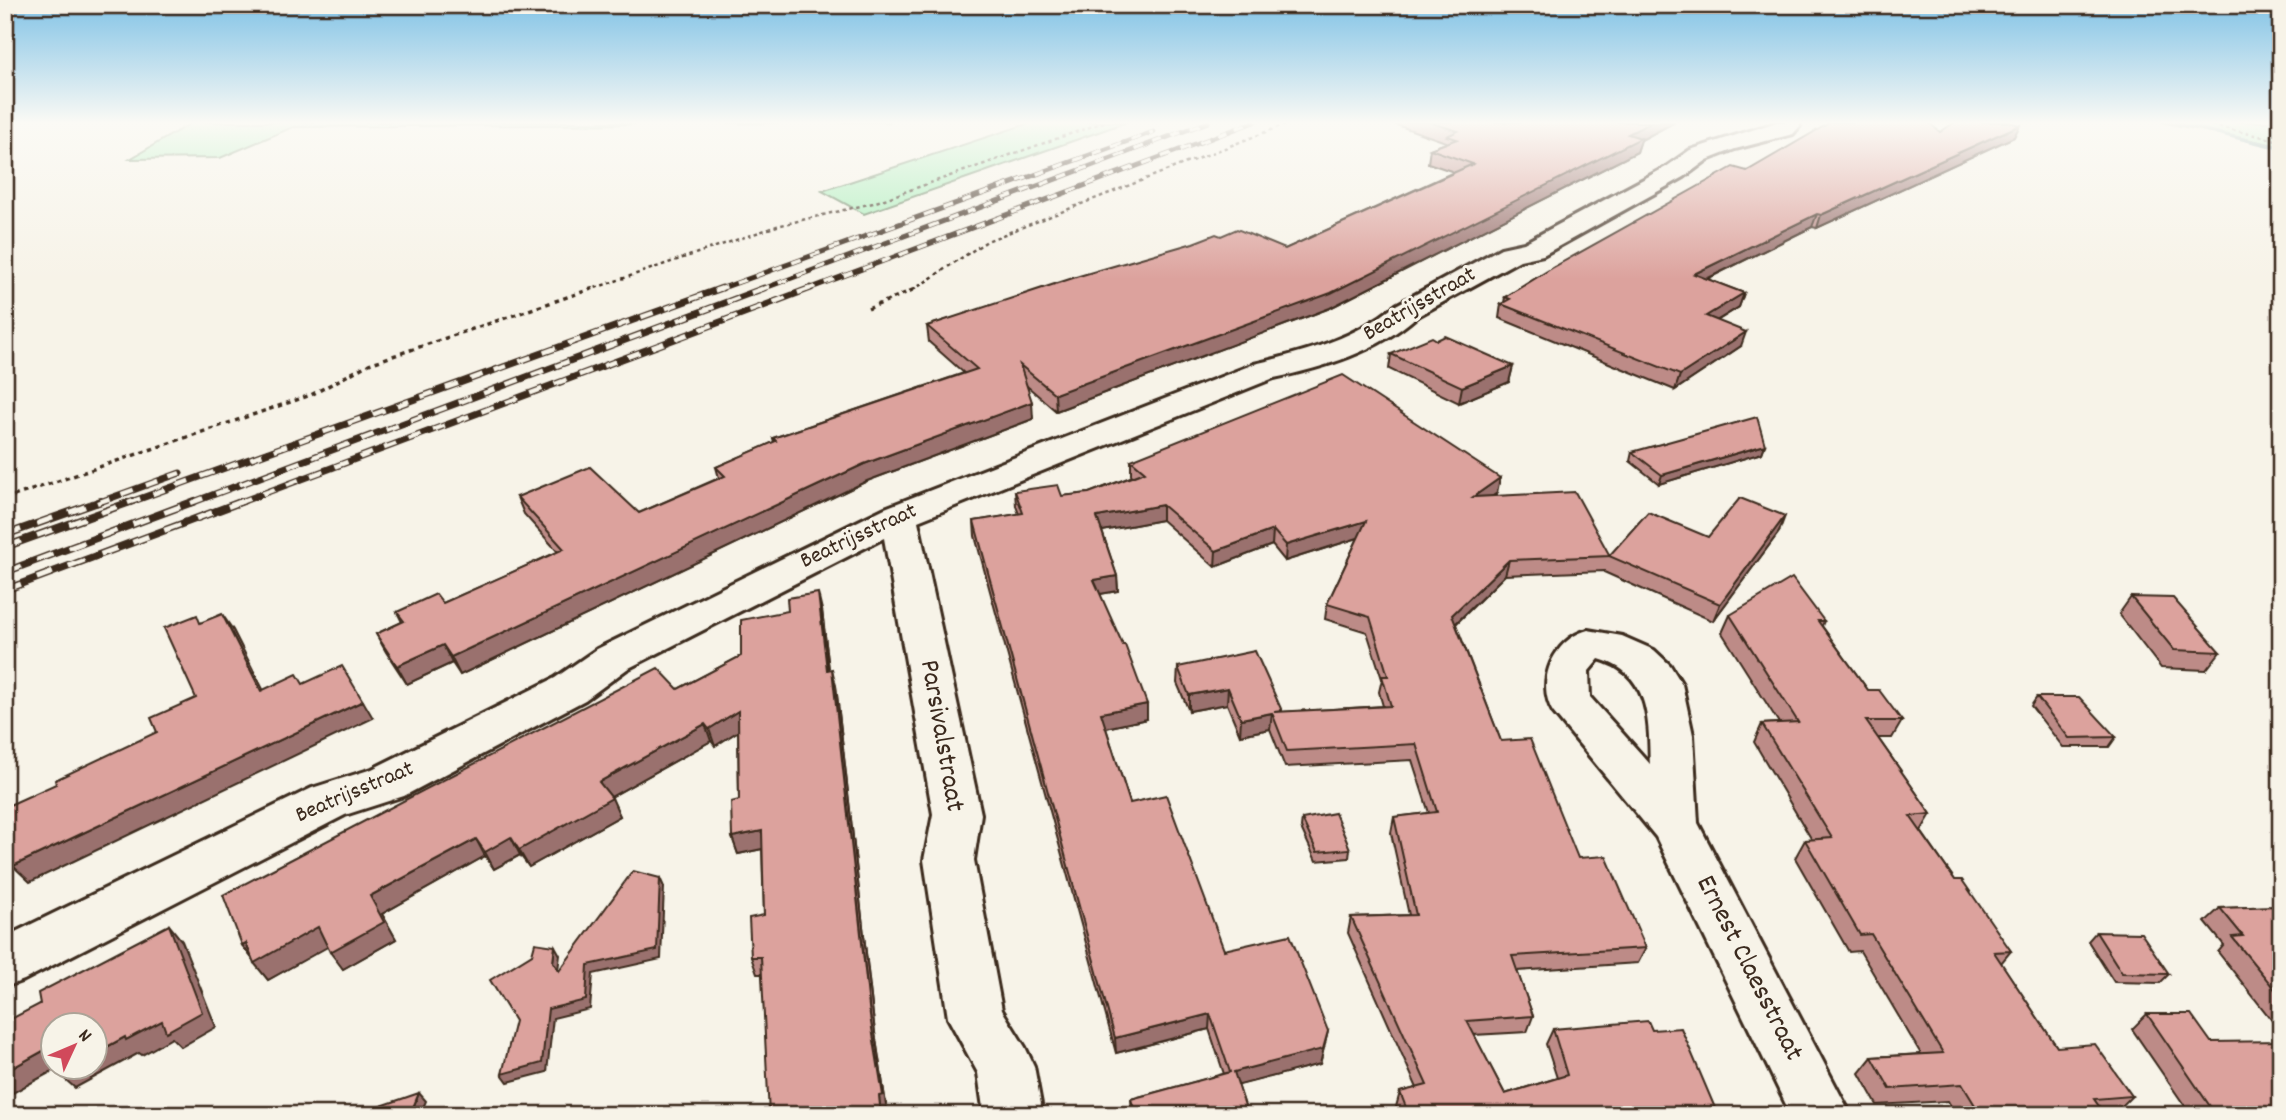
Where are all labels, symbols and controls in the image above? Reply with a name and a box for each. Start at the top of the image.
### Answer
street label: Beatrijsstraat [1357,259,1483,351]
street label: Beatrijsstraat [795,496,923,578]
street label: Parsivalstraat [907,657,973,815]
street label: Beatrijsstraat [291,753,419,833]
street label: Ernest Claesstraat [1684,869,1812,1069]
north arrow [38,1012,108,1082]
text: N [71,1024,97,1049]

